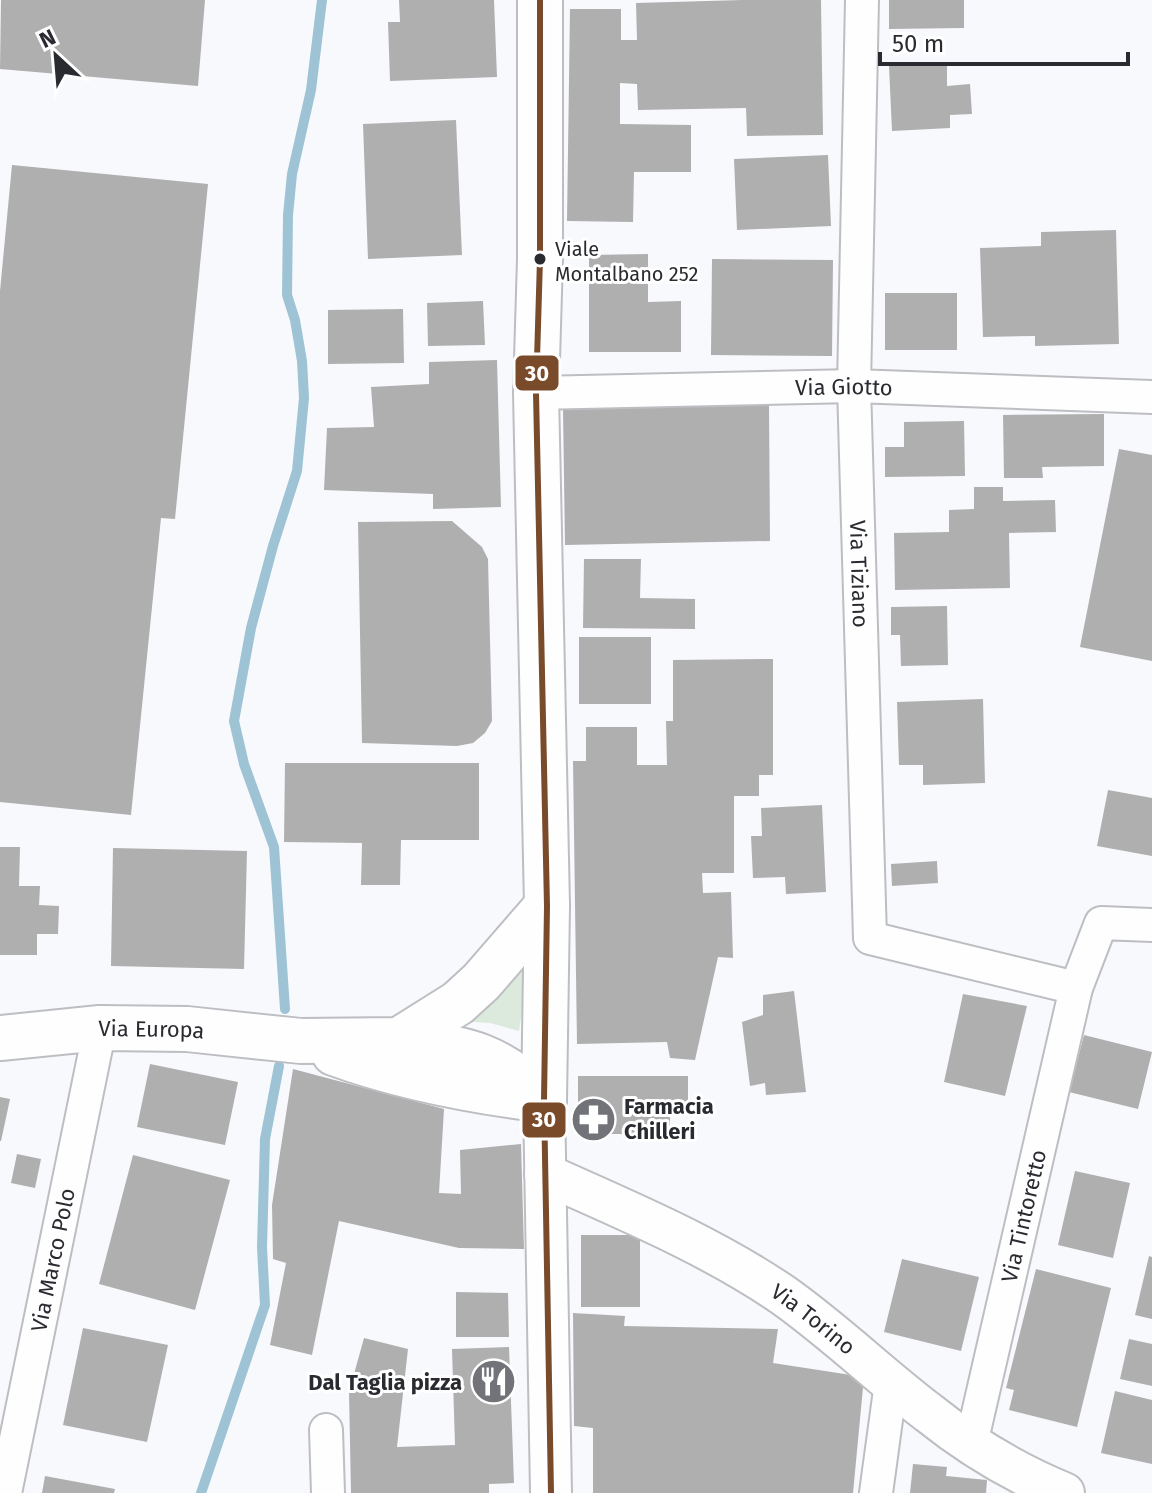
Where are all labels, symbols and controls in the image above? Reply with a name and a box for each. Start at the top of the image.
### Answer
north arrow [16,16,96,96]
scale bar [880,16,1128,66]
text: N [35,23,60,54]
text: 50 m [892,30,944,58]
place label: Viale Montalbano 252 [555,237,698,286]
marker: Viale Montalbano 252 [532,251,548,267]
line badge: 30 [514,354,560,392]
text: 30 [524,360,549,387]
street label: Via Giotto [795,373,893,401]
street label: Via Tiziano [844,520,874,628]
street label: Via Europa [98,1015,206,1045]
place label: Farmacia Chilleri [624,1093,714,1145]
pharmacy icon: Farmacia Chilleri [569,1095,617,1143]
line badge: 30 [521,1101,567,1139]
text: 30 [531,1106,556,1133]
street label: Via Tintoretto [996,1147,1052,1285]
street label: Via Marco Polo [25,1186,81,1334]
street label: Via Torino [766,1278,861,1361]
restaurant icon: Dal Taglia pizza [469,1358,517,1406]
place label: Dal Taglia pizza [308,1369,462,1396]

